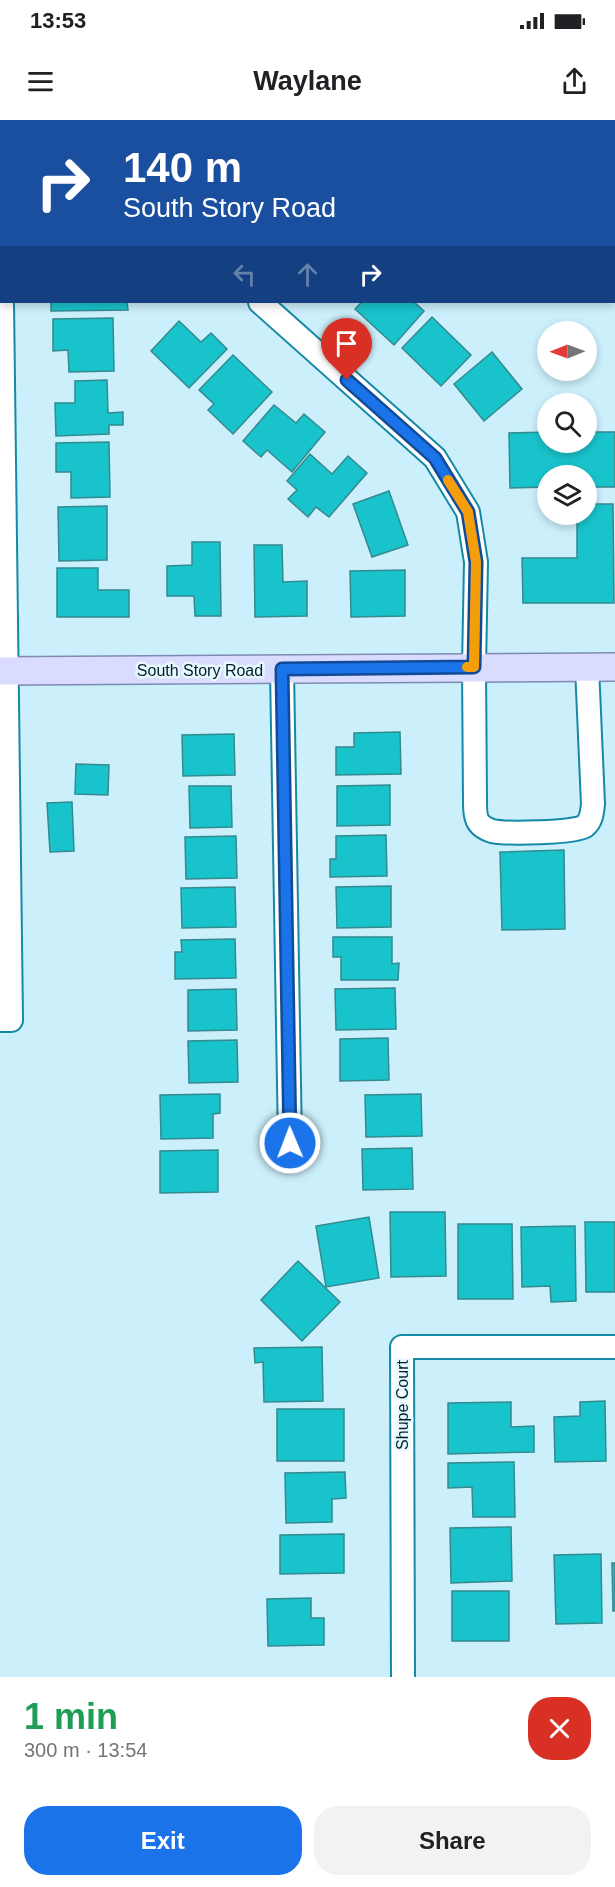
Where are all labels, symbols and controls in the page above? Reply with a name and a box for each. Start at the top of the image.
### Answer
text: 13:53 [30,8,86,33]
icon: menu [24,65,57,98]
icon: share [558,65,591,98]
text: Waylane [253,66,362,96]
icon: right [24,144,102,222]
text: 140 m [123,144,242,191]
text: South Story Road [123,193,336,223]
icon: left [228,258,261,291]
icon: ahead [291,258,324,291]
icon: right [354,258,387,291]
pin [321,318,372,380]
north arrow [537,321,597,381]
map controls [537,321,597,525]
icon: arrive [330,327,363,360]
button: search [537,393,597,453]
button: layers [537,465,597,525]
street label: South Story Road [137,662,263,679]
position arrow [258,1111,322,1175]
street label: Shupe Court [394,1360,411,1450]
text: 1 min [24,1696,118,1737]
button: close [528,1697,591,1760]
text: 300 m · 13:54 [24,1739,147,1761]
button: Exit [24,1806,302,1875]
button: Share [314,1806,591,1875]

